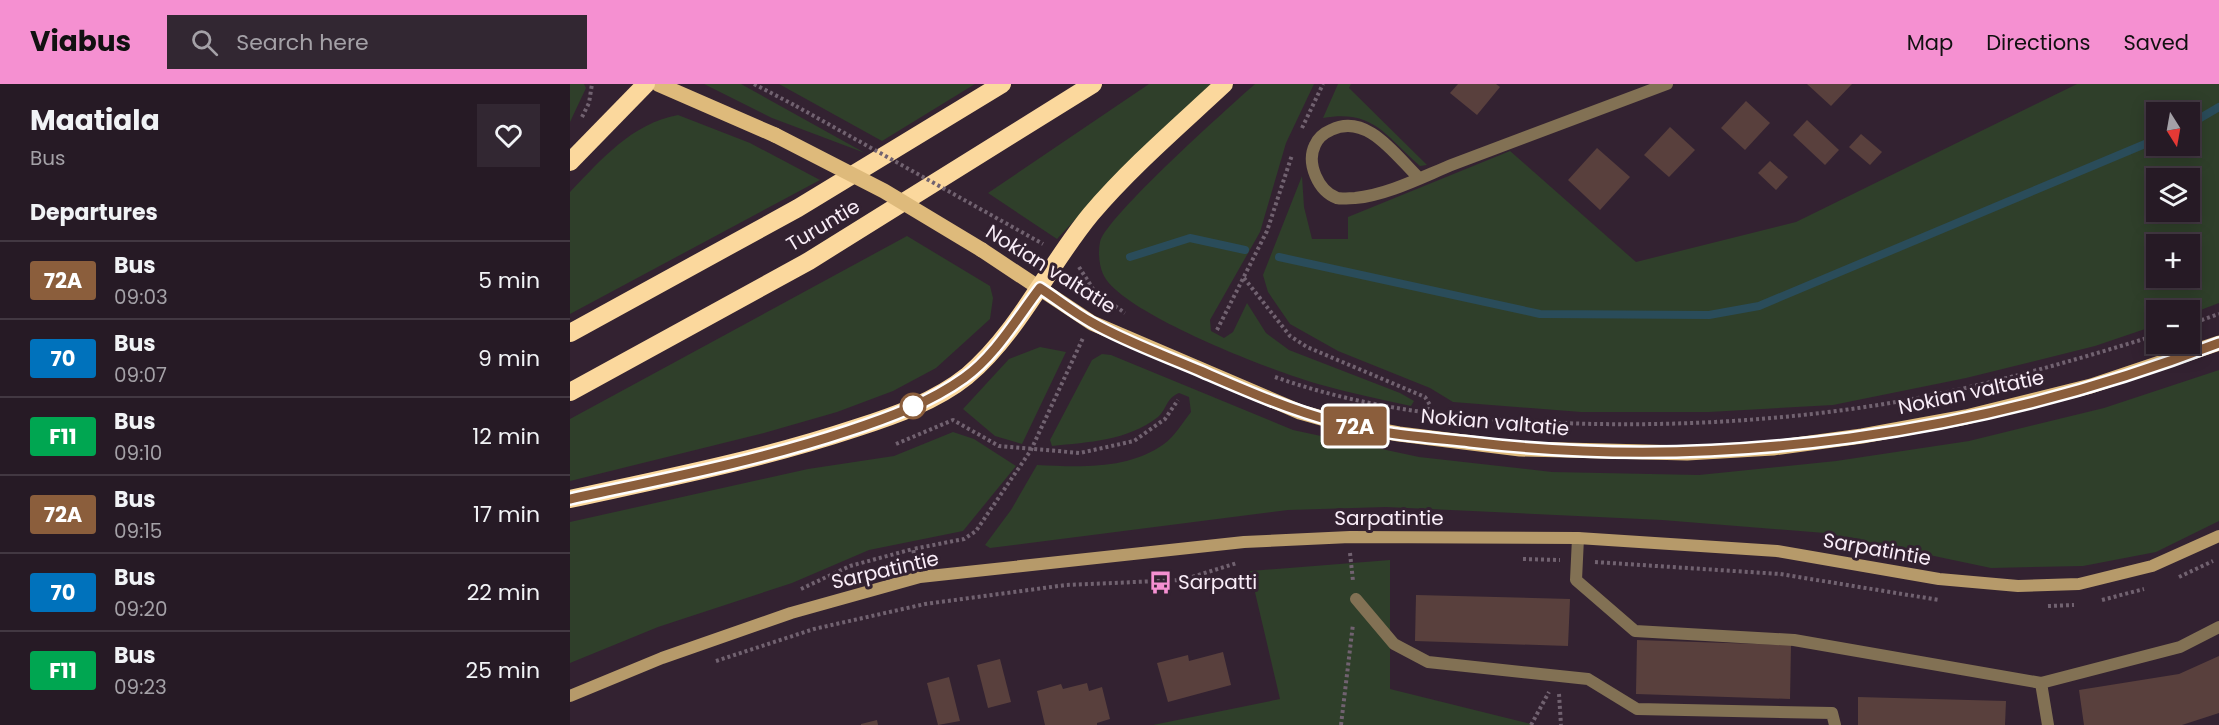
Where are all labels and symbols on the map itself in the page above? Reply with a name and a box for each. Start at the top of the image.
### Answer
north arrow [2146,102,2200,156]
street label: Turuntie [781,192,865,258]
street label: Nokian valtatie [980,218,1122,320]
street label: Nokian valtatie [1895,363,2047,421]
unlabelled marker [900,393,926,419]
street label: Nokian valtatie [1420,402,1570,442]
line badge: 72A [1320,406,1390,446]
street label: Sarpatintie [1334,504,1444,532]
street label: Sarpatintie [1821,526,1933,572]
street label: Sarpatintie [829,544,941,596]
place label: Sarpatti [1178,568,1257,596]
bus stop icon: Sarpatti [1147,569,1173,595]

